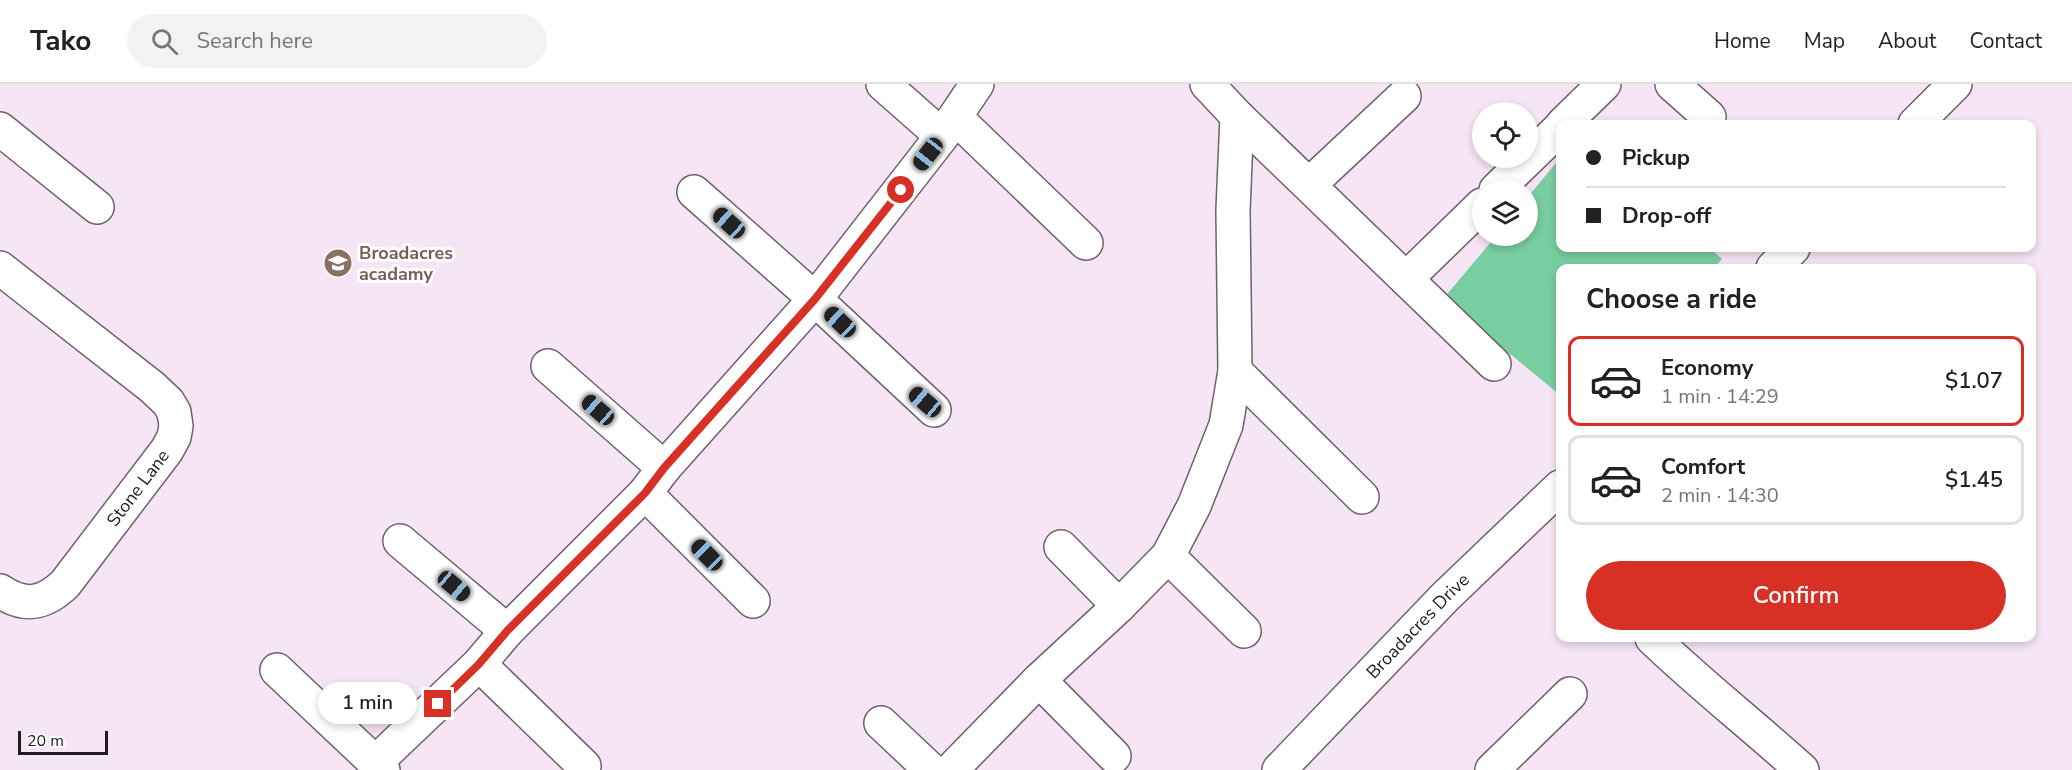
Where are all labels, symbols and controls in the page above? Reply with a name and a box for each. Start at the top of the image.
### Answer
search box [127,14,547,68]
text: Tako [30,22,91,60]
icon: search [148,25,181,58]
text: Search here [196,26,313,56]
text: Home [1714,27,1771,55]
text: Map [1804,27,1845,55]
text: About [1878,27,1936,55]
text: Contact [1969,27,2042,55]
map controls [1472,102,1538,246]
button: locate [1472,102,1538,168]
car [910,134,946,174]
text: Pickup [1622,143,1690,173]
route start [887,176,914,203]
button: layers [1472,180,1538,246]
text: Drop-off [1622,201,1711,231]
car [710,204,748,242]
place label: Broadacres acadamy [359,241,453,286]
school or university icon: Broadacres acadamy [322,247,354,279]
text: Choose a ride [1586,281,1757,318]
car [821,303,859,341]
text: Economy [1661,353,1753,383]
icon: car [1589,354,1643,408]
text: $1.07 [1945,366,2003,396]
text: 1 min · 14:29 [1661,383,1779,410]
car [905,384,945,420]
car [579,391,617,429]
street label: Stone Lane [101,445,175,531]
text: Comfort [1661,452,1745,482]
icon: car [1589,453,1643,507]
text: $1.45 [1945,465,2003,495]
text: 2 min · 14:30 [1661,482,1779,509]
car [688,536,726,574]
button: Confirm [1586,561,2006,630]
car [434,568,474,604]
street label: Broadacres Drive [1361,568,1475,684]
callout: 1 min [318,683,417,725]
text: 1 min [342,689,393,716]
route end [424,690,451,717]
scale bar [18,728,108,756]
text: 20 m [27,730,64,752]

